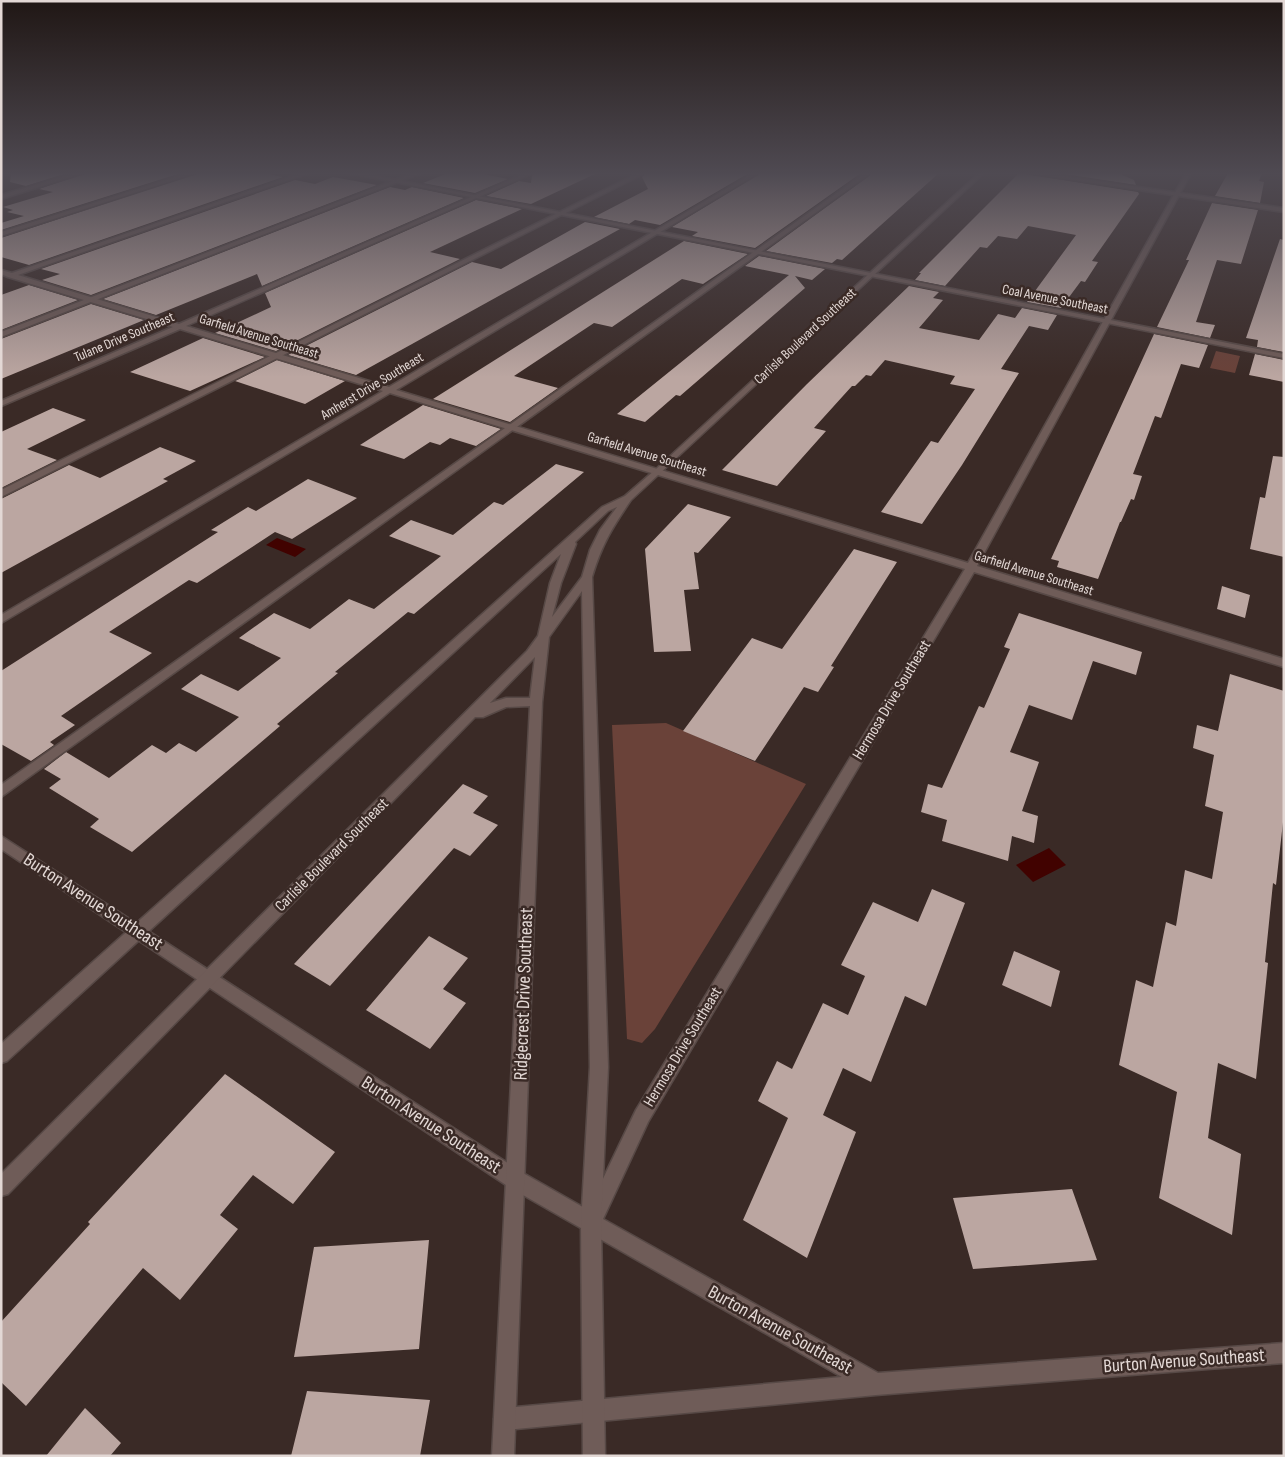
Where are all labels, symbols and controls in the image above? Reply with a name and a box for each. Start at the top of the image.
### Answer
street label: Coal Avenue Southeast [1001,280,1109,318]
street label: Carlisle Boulevard Southeast [750,284,860,388]
street label: Tulane Drive Southeast [71,308,177,366]
street label: Garfield Avenue Southeast [197,310,321,362]
street label: Amherst Drive Southeast [317,349,427,424]
street label: Garfield Avenue Southeast [585,428,709,480]
street label: Garfield Avenue Southeast [972,547,1096,599]
street label: Hermosa Drive Southeast [849,637,935,763]
street label: Carlisle Boulevard Southeast [271,794,393,916]
street label: Burton Avenue Southeast [19,848,167,956]
street label: Ridgecrest Drive Southeast [509,907,539,1081]
street label: Hermosa Drive Southeast [640,984,726,1110]
street label: Burton Avenue Southeast [357,1071,505,1179]
street label: Burton Avenue Southeast [704,1281,856,1379]
street label: Burton Avenue Southeast [1103,1344,1266,1378]

